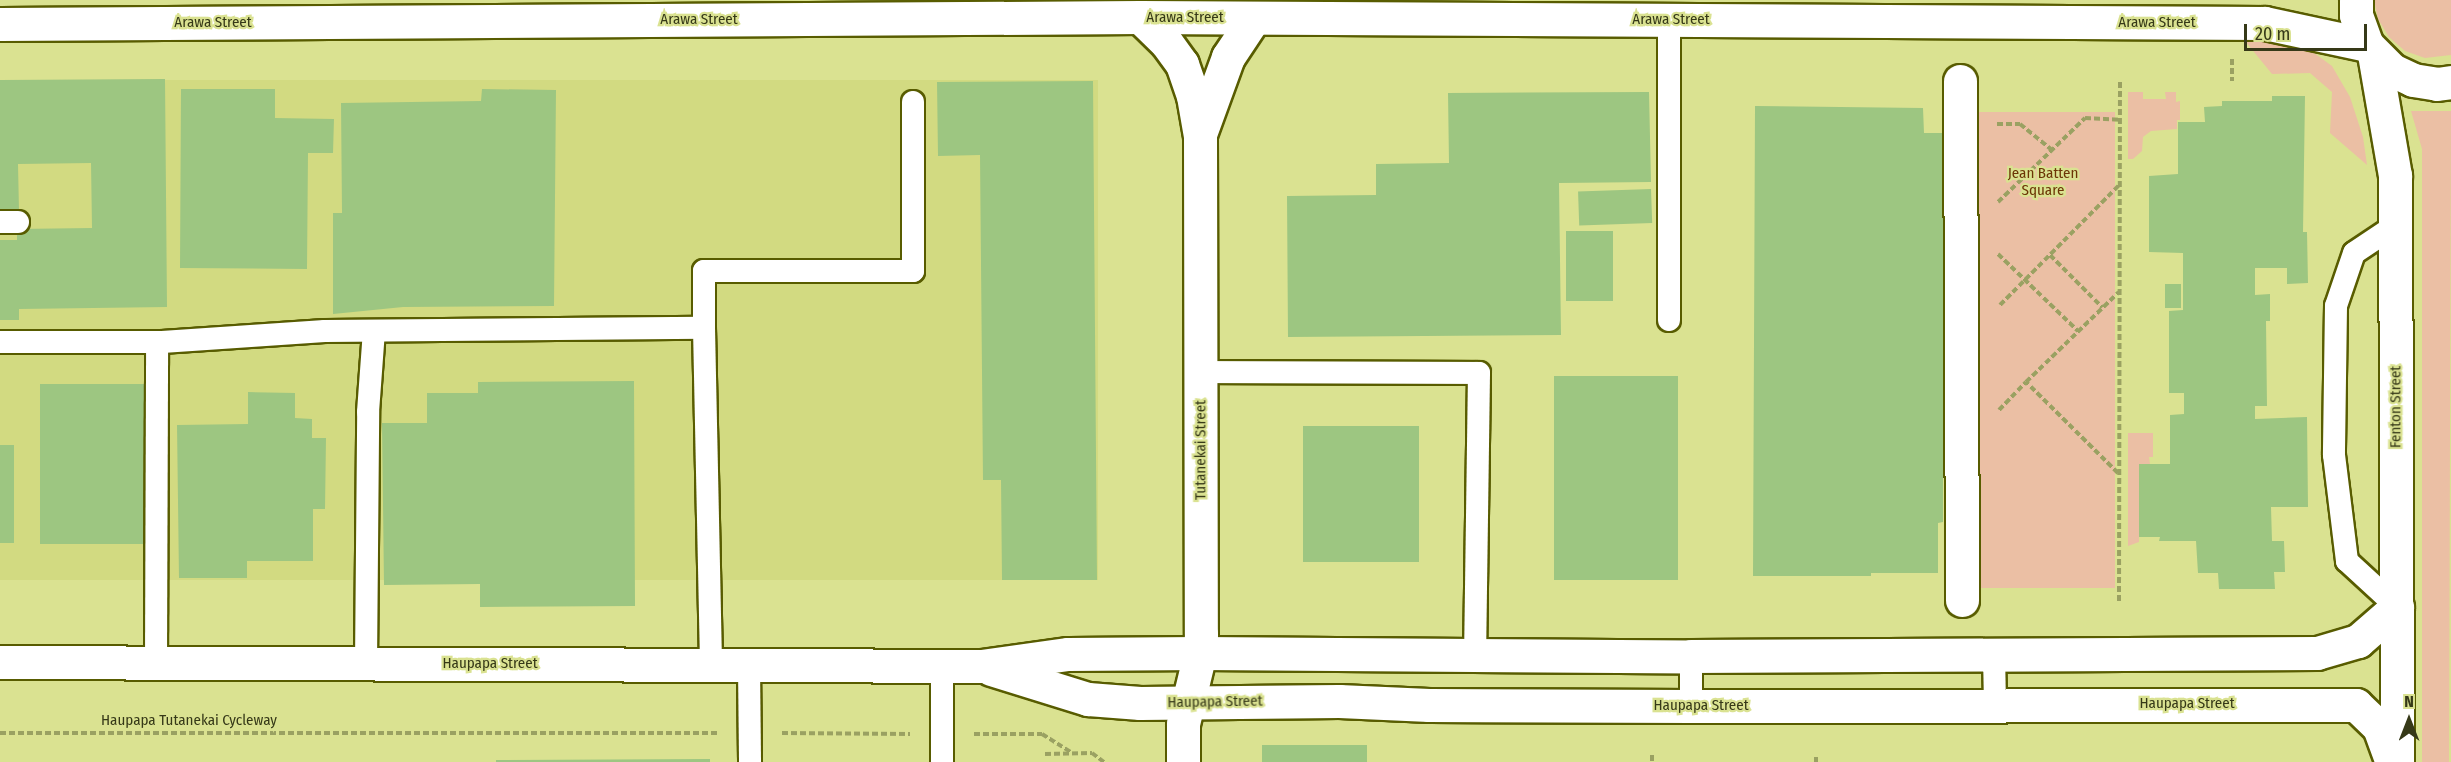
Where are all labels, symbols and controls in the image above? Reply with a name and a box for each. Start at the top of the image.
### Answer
street label: Arawa Street [1146,9,1224,27]
street label: Arawa Street [660,11,738,29]
street label: Arawa Street [1632,11,1710,29]
scale bar [2247,12,2370,50]
street label: Arawa Street [174,14,252,32]
street label: Arawa Street [2118,14,2196,32]
text: 20 m [2255,23,2290,45]
park label: Jean Batten Square [2008,164,2078,199]
street label: Fenton Street [2387,366,2405,448]
street label: Tutanekai Street [1192,400,1210,500]
street label: Haupapa Street [442,655,538,673]
north arrow [2379,690,2439,750]
street label: Haupapa Street [1167,692,1263,712]
text: N [2404,692,2414,711]
street label: Haupapa Street [2139,695,2235,713]
street label: Haupapa Street [1653,697,1749,715]
street label: Haupapa Tutanekai Cycleway [101,712,277,730]

